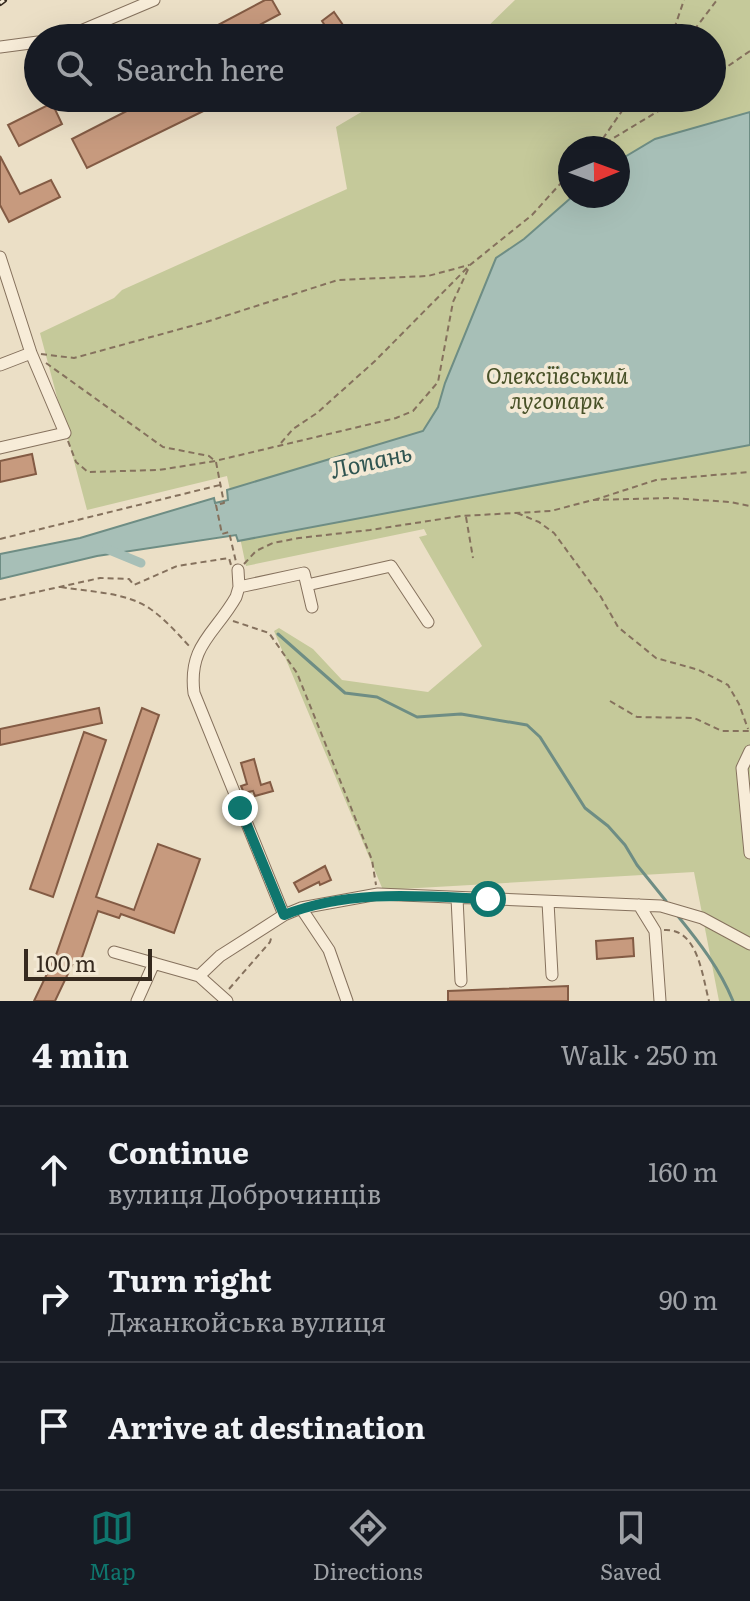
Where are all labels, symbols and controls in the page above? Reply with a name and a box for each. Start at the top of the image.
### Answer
search box [24,24,726,112]
icon: search [52,46,96,90]
text: Search here [116,46,284,90]
north arrow [558,136,630,208]
park label: Олексіївський лугопарк [486,358,628,416]
water label: Лопань [326,433,415,486]
route end [222,790,258,826]
route start [470,881,506,917]
scale bar [24,945,152,981]
text: 100 m [36,946,96,979]
text: 4 min [32,1028,129,1078]
text: Walk · 250 m [561,1034,718,1073]
text: Continue [108,1129,249,1173]
icon: ahead [32,1148,76,1192]
text: 160 m [648,1151,718,1190]
text: вулиця Доброчинців [108,1173,381,1212]
text: Turn right [108,1257,272,1301]
icon: right [32,1276,76,1320]
text: 90 m [659,1279,718,1318]
text: Джанкойська вулиця [108,1301,386,1340]
icon: arrive [32,1404,76,1448]
text: Arrive at destination [108,1404,425,1448]
tab: Map [89,1506,136,1587]
tab: Directions [313,1506,423,1587]
tab: Saved [600,1506,661,1587]

